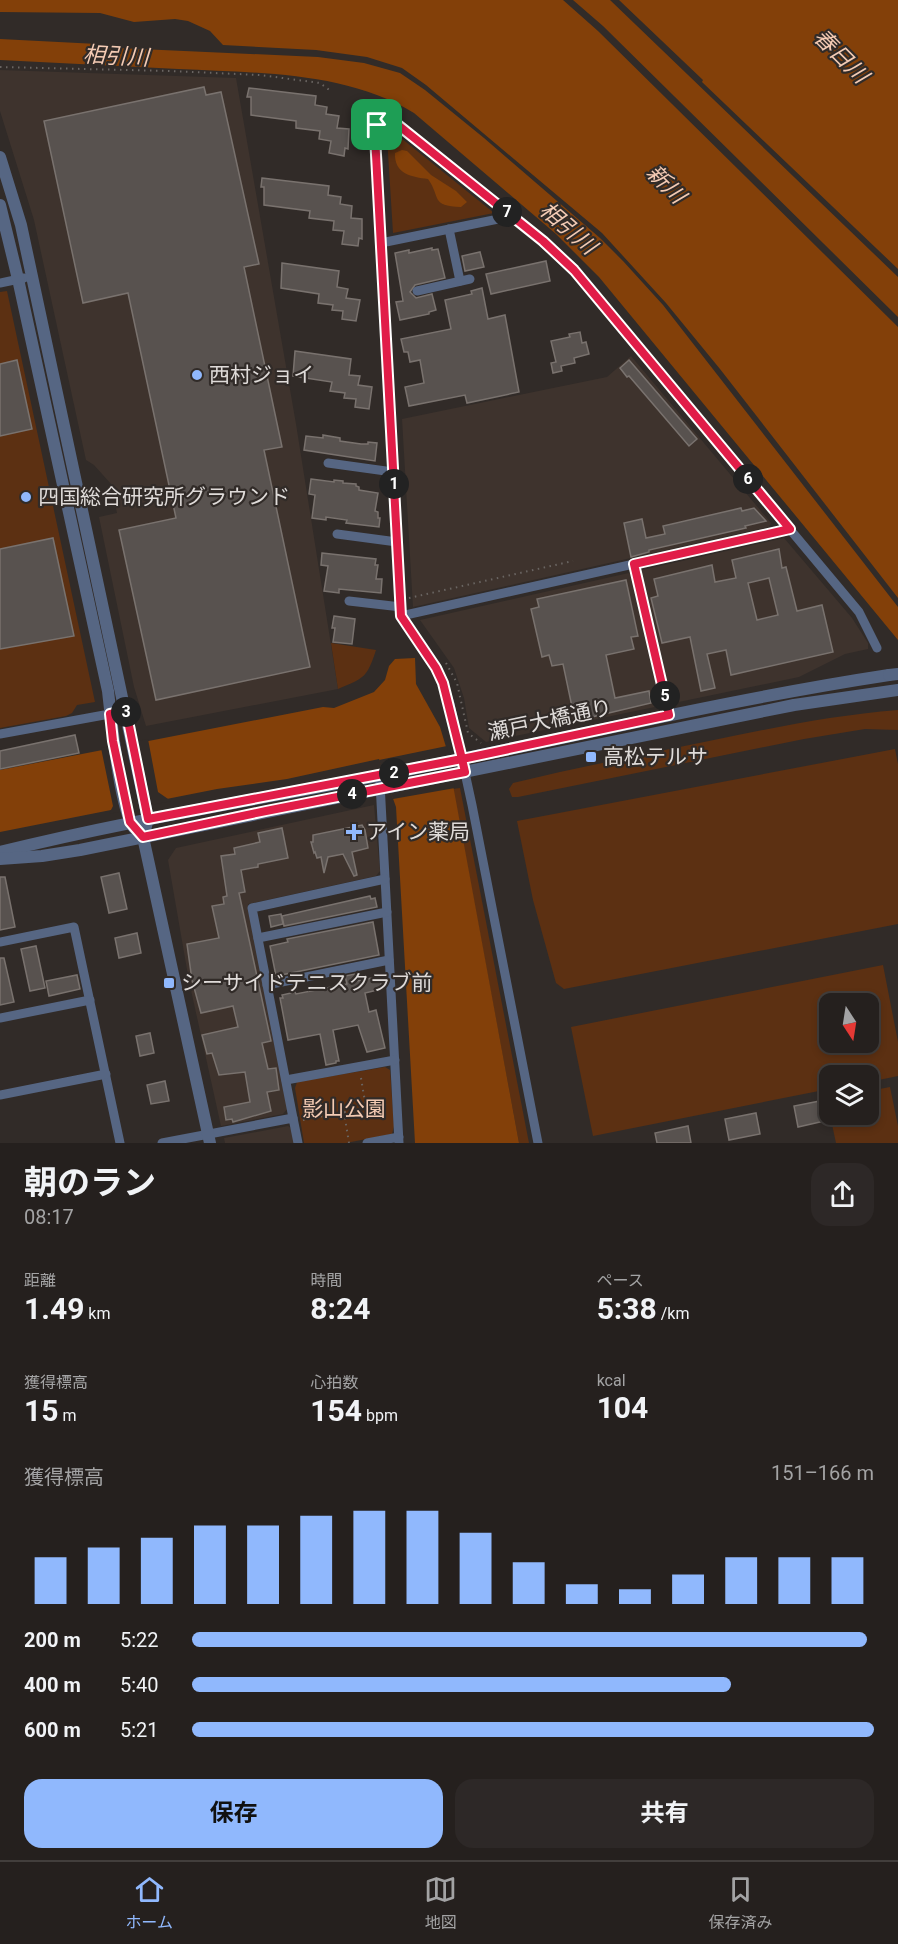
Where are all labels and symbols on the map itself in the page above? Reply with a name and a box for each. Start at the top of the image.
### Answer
water label: 春日川 [809,24,875,90]
water label: 相引川 [82,42,152,70]
pin [351,99,402,150]
water label: 新川 [642,160,692,210]
pin: 7 [492,197,522,227]
water label: 相引川 [535,197,603,260]
place label: 西村ジョイ [209,363,314,387]
marker: 西村ジョイ [190,368,204,382]
pin: 6 [733,464,763,494]
pin: 1 [379,469,409,499]
place label: 四国総合研究所グラウンド [38,485,290,509]
marker: 四国総合研究所グラウンド [19,490,33,504]
pin: 5 [650,681,680,711]
street label: 瀬戸大橋通り [486,695,614,745]
pin: 3 [111,697,141,727]
place label: 高松テルサ [603,745,708,769]
marker: 高松テルサ [584,750,598,764]
pin: 2 [379,758,409,788]
pin: 4 [337,779,367,809]
place label: アイン薬局 [366,820,470,844]
marker: アイン薬局 [347,825,361,839]
place label: シーサイドテニスクラブ前 [181,971,433,995]
marker: シーサイドテニスクラブ前 [162,976,176,990]
north arrow [819,993,879,1053]
park label: 影山公園 [302,1097,386,1121]

